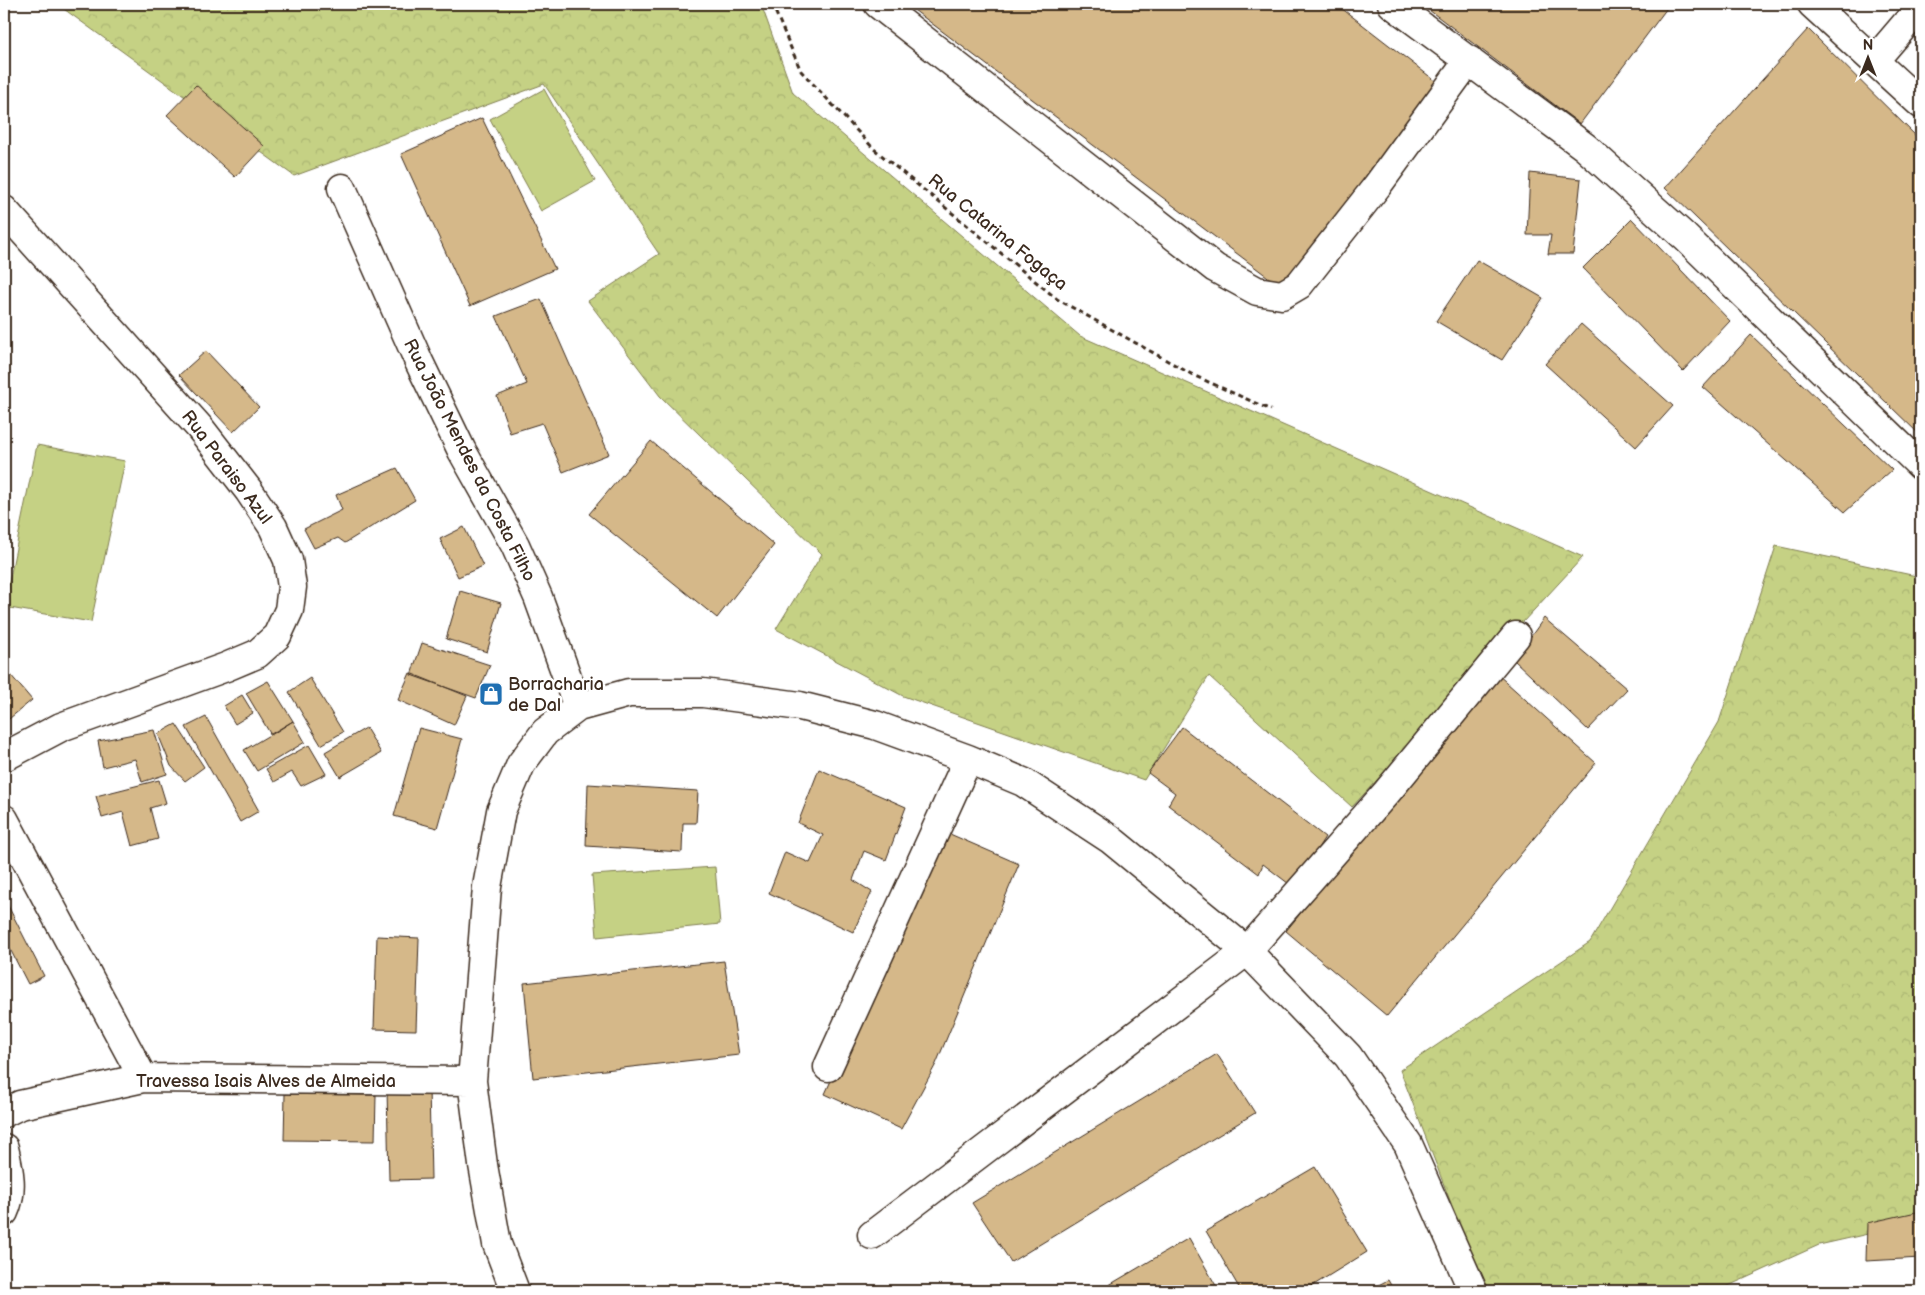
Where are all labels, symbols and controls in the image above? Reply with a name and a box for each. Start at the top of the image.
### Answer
north arrow [1842,32,1892,82]
text: N [1863,37,1873,54]
street label: Rua Catarina Fogaça [924,170,1071,295]
street label: Rua João Mendes da Costa Filho [399,336,540,585]
street label: Rua Paraiso Azul [177,406,276,528]
place label: Borracharia de Dal [508,674,604,716]
shop icon: Borracharia de Dal [478,681,504,707]
street label: Travessa Isais Alves de Almeida [136,1071,396,1092]

